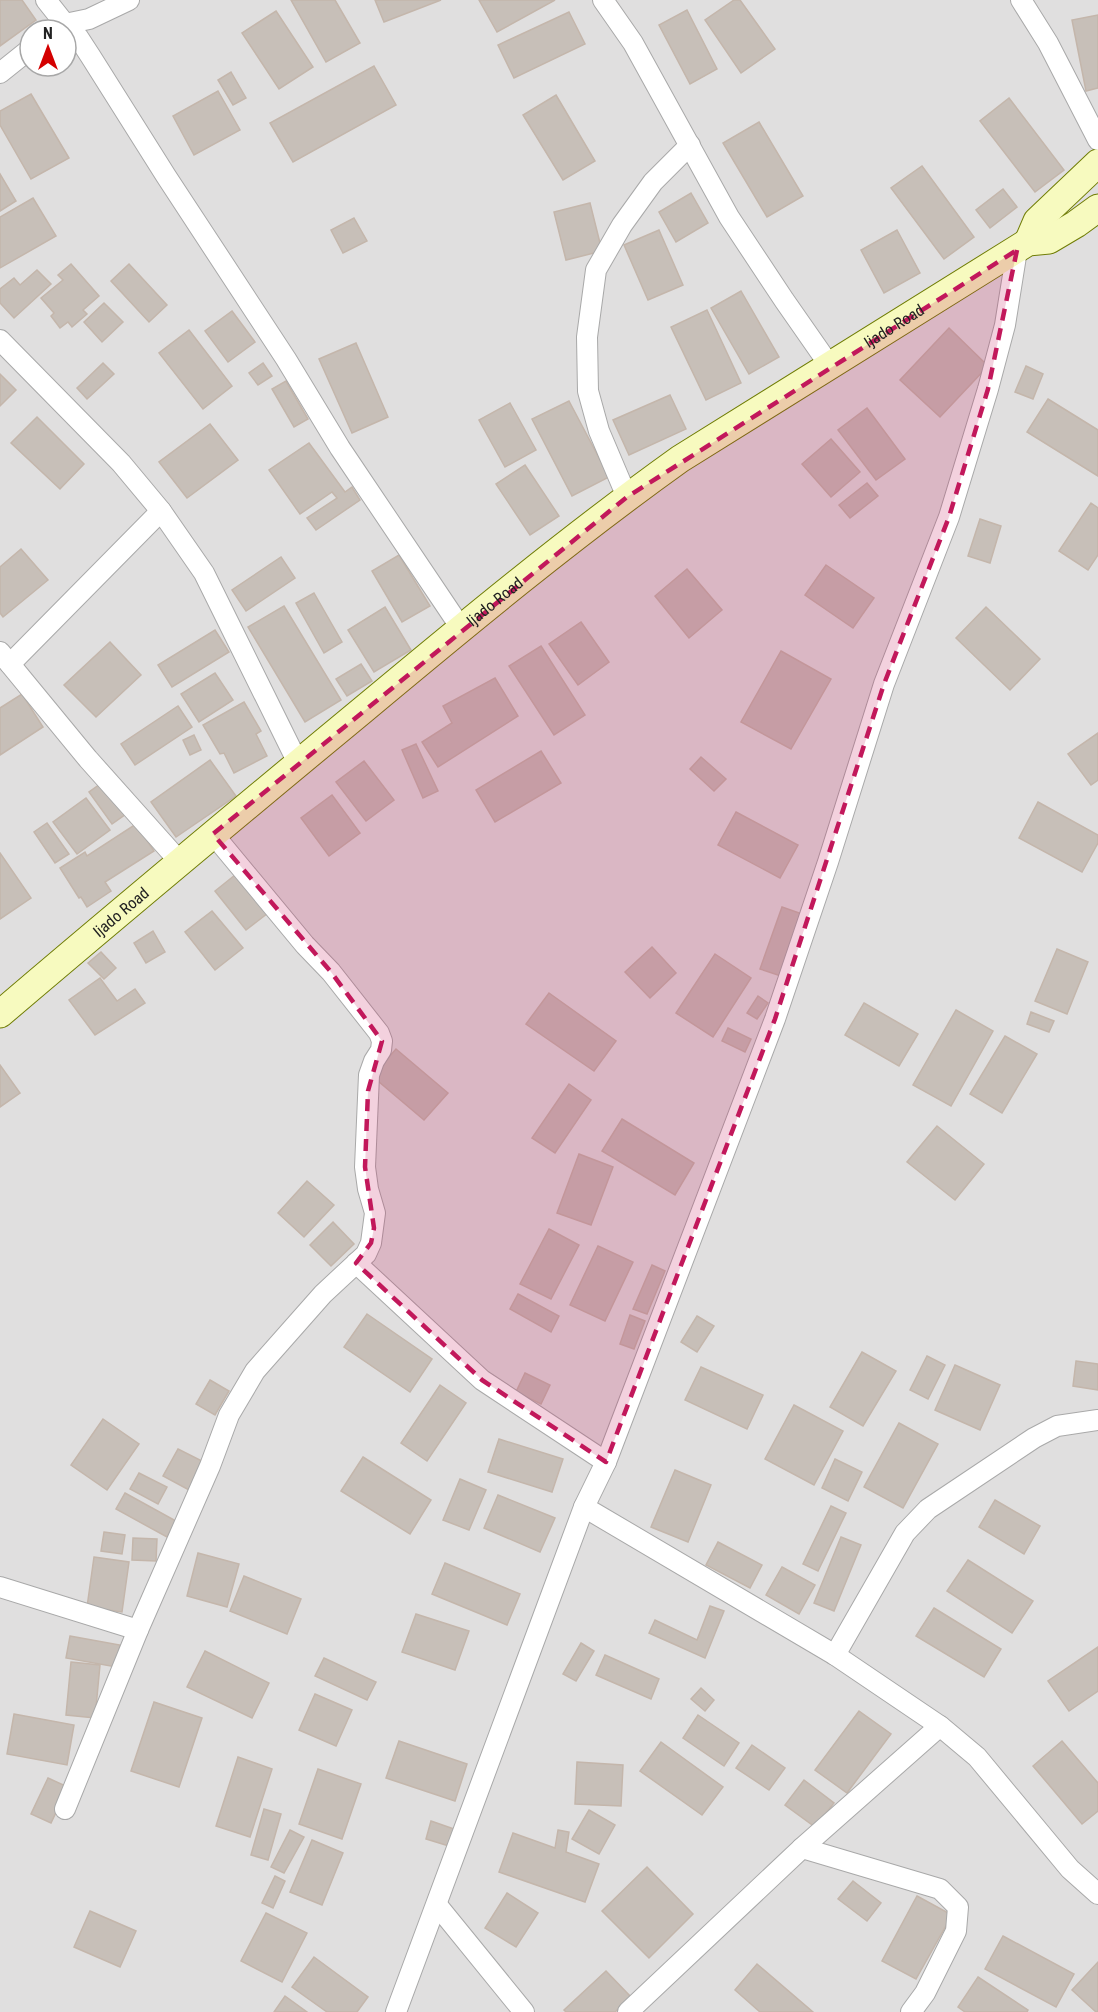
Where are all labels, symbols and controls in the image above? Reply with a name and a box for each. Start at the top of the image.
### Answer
north arrow [18,18,78,78]
text: N [43,24,53,43]
street label: Ijado Road [861,300,928,352]
street label: Ijado Road [463,573,527,630]
street label: Ijado Road [89,883,153,941]

